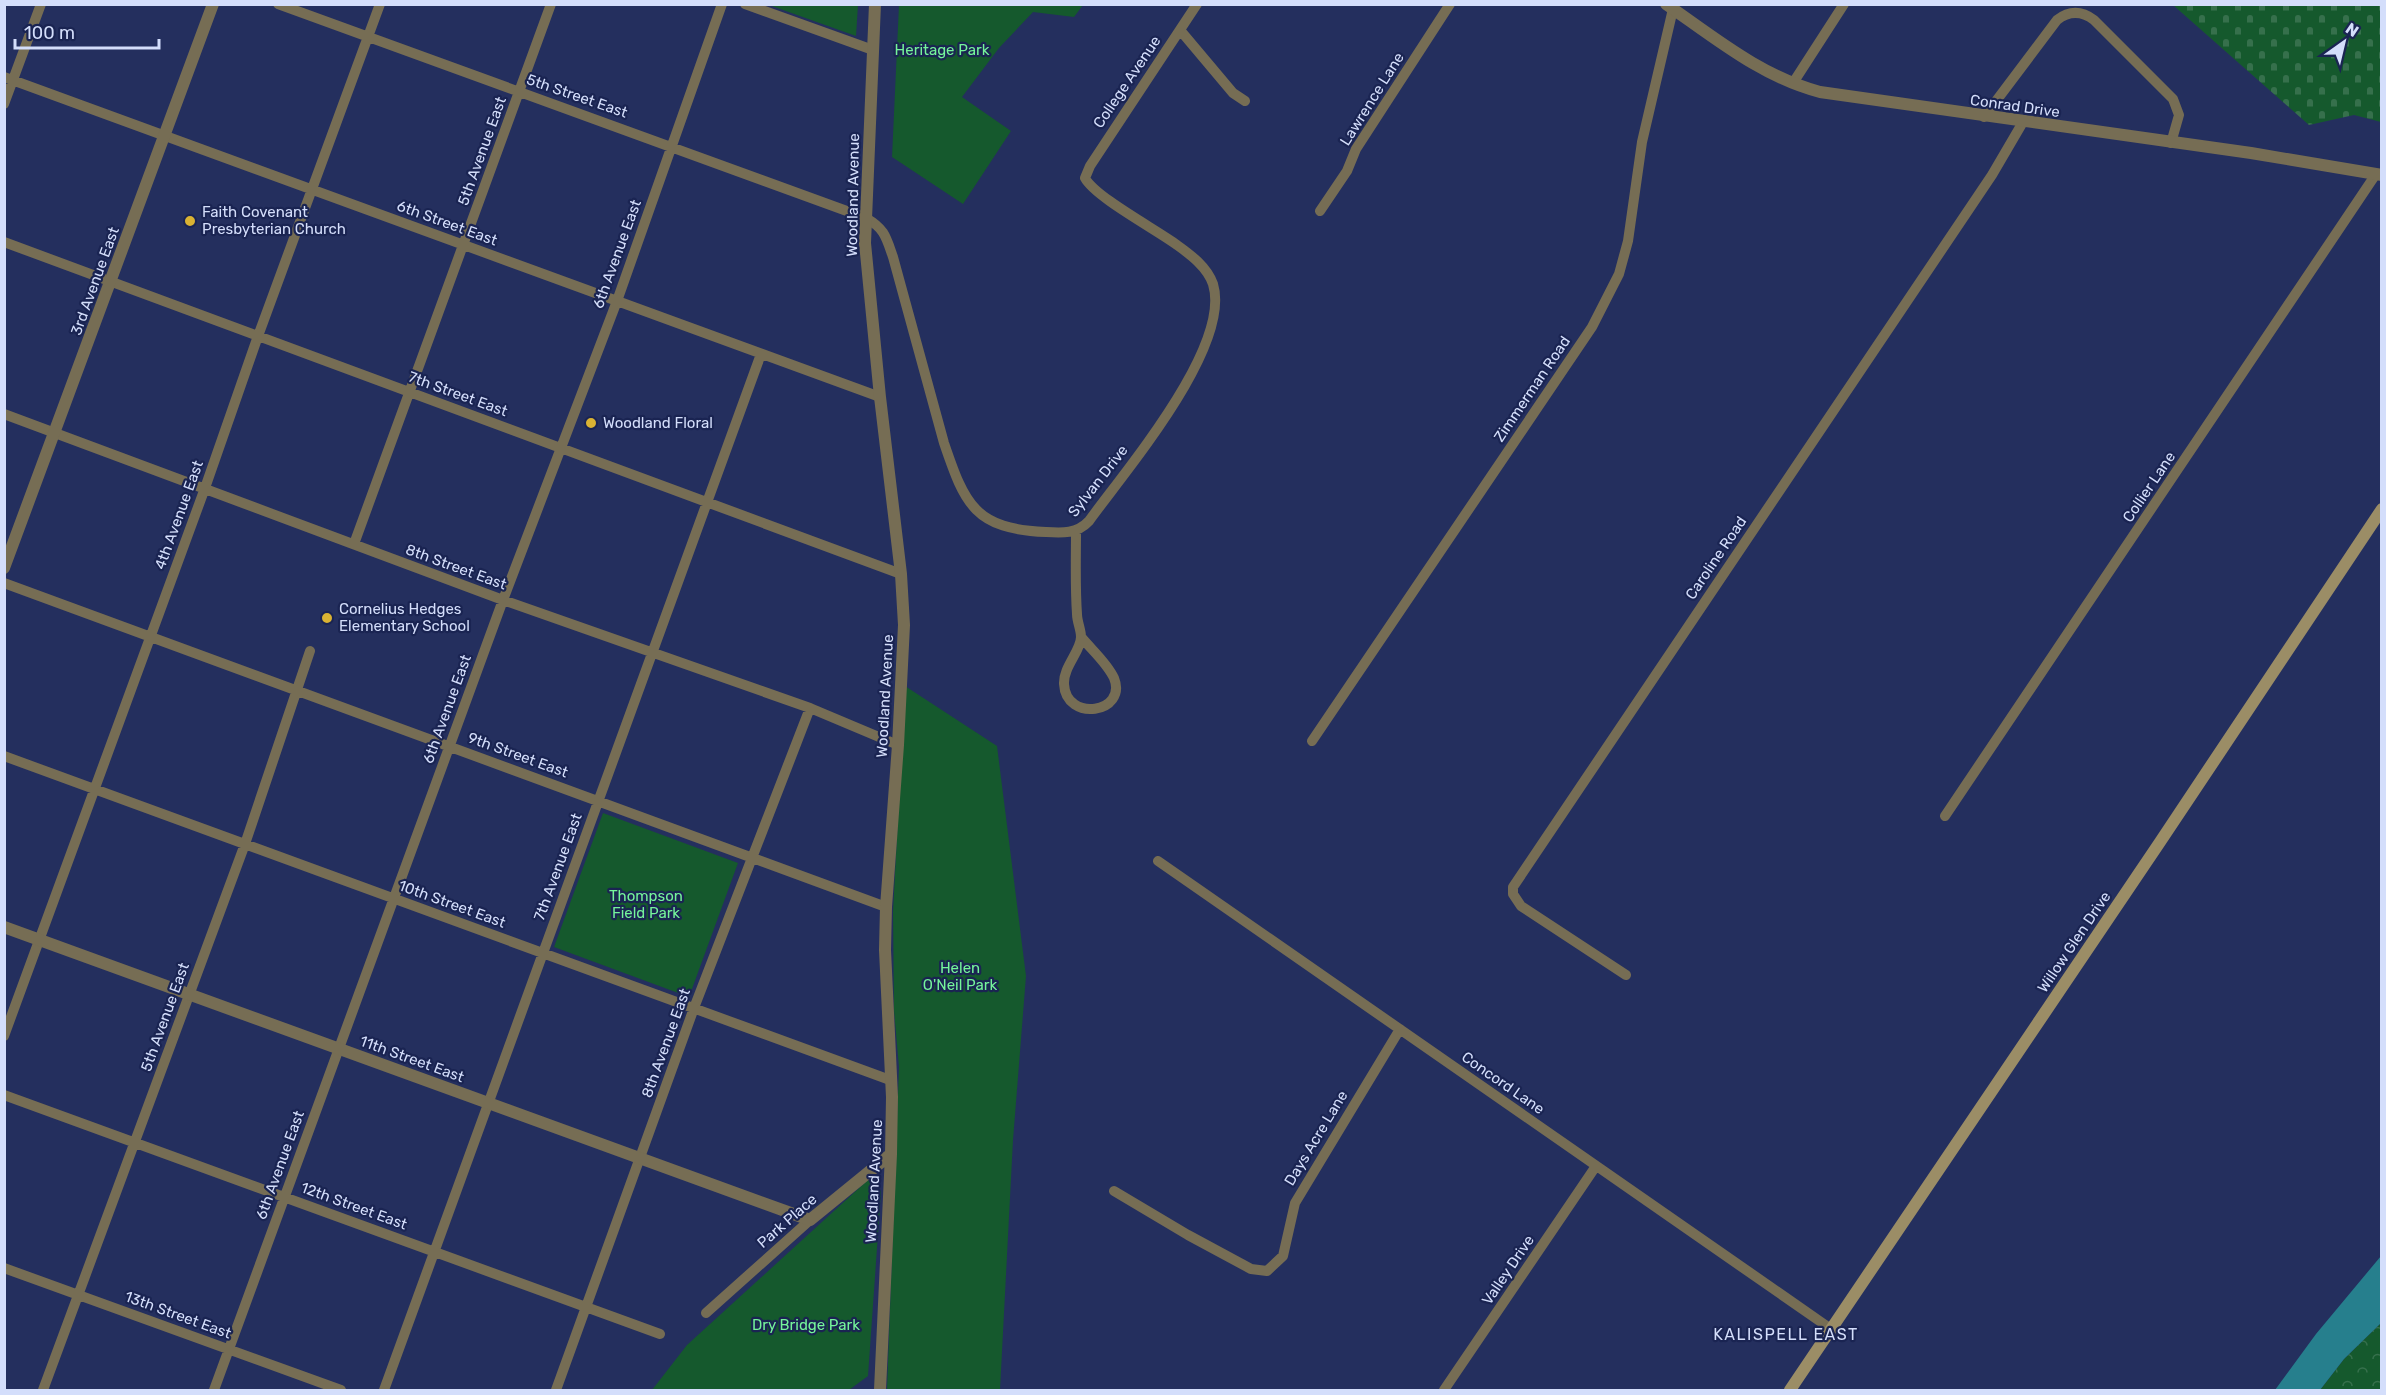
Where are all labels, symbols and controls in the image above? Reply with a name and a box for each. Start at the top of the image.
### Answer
scale bar [15,12,159,50]
north arrow [2314,12,2374,72]
text: N [2342,19,2362,41]
text: 100 m [24,22,75,44]
street label: College Avenue [1089,32,1165,132]
park label: Heritage Park [895,41,990,59]
street label: Lawrence Lane [1336,49,1408,149]
street label: 5th Street East [524,70,630,122]
street label: Conrad Drive [1969,91,2061,121]
street label: 5th Avenue East [454,94,510,208]
street label: Woodland Avenue [843,133,863,257]
street label: 6th Street East [394,196,500,250]
street label: 6th Avenue East [589,197,645,311]
place label: Faith Covenant Presbyterian Church [202,203,346,238]
marker: Faith Covenant Presbyterian Church [183,214,197,228]
street label: 3rd Avenue East [67,224,123,338]
street label: Zimmerman Road [1490,333,1574,445]
street label: 7th Street East [406,368,510,420]
place label: Woodland Floral [603,414,713,432]
marker: Woodland Floral [584,416,598,430]
street label: Sylvan Drive [1064,441,1132,521]
street label: Collier Lane [2119,448,2179,526]
street label: 4th Avenue East [151,458,207,572]
street label: Caroline Road [1682,513,1750,603]
street label: 8th Street East [403,540,509,594]
place label: Cornelius Hedges Elementary School [339,600,470,635]
marker: Cornelius Hedges Elementary School [320,611,334,625]
street label: Woodland Avenue [873,634,897,758]
street label: 6th Avenue East [419,652,475,766]
street label: 9th Street East [465,729,571,782]
street label: 7th Avenue East [530,811,586,923]
street label: 10th Street East [396,876,508,932]
park label: Thompson Field Park [609,887,683,922]
street label: Willow Glen Drive [2034,888,2114,996]
park label: Helen O'Neil Park [923,959,997,994]
street label: 5th Avenue East [137,960,193,1074]
street label: 8th Avenue East [638,986,694,1100]
street label: 11th Street East [358,1032,467,1086]
street label: Concord Lane [1458,1048,1548,1118]
street label: Days Acre Lane [1281,1087,1351,1189]
street label: 6th Avenue East [252,1108,308,1222]
street label: Woodland Avenue [862,1119,886,1243]
street label: 12th Street East [298,1178,410,1234]
street label: Park Place [754,1190,820,1252]
street label: Valley Drive [1478,1232,1538,1308]
street label: 13th Street East [122,1287,234,1343]
park label: Dry Bridge Park [752,1316,860,1334]
district label: KALISPELL EAST [1713,1325,1859,1344]

